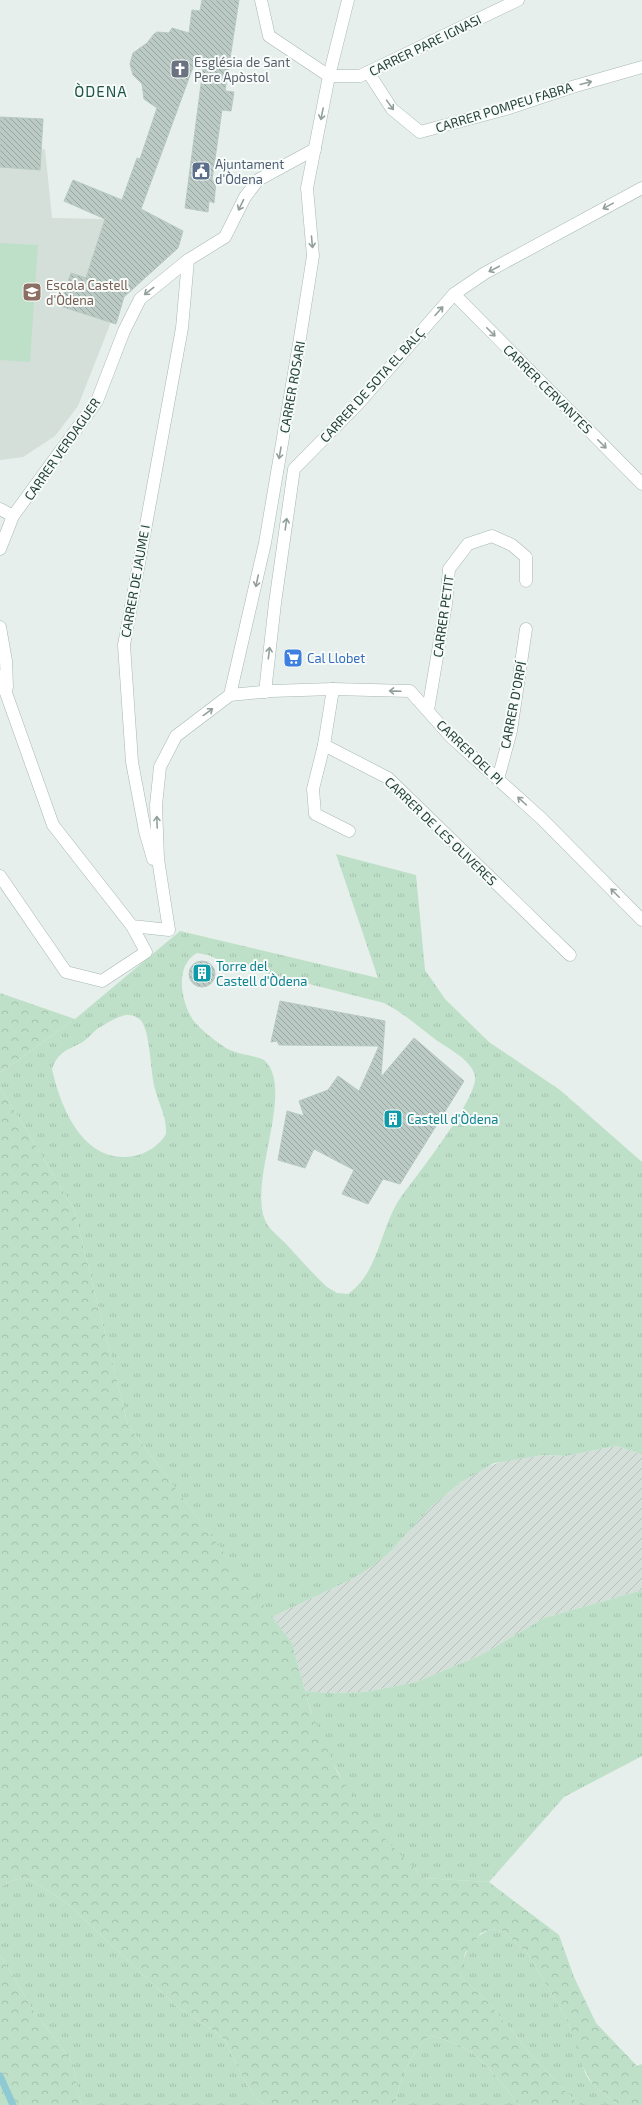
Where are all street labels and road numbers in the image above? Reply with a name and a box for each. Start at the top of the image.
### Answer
street label: CARRER PARE IGNASI [366,11,484,79]
street label: CARRER POMPEU FABRA [433,78,575,136]
street label: CARRER DE SOTA EL BALÇ [316,324,428,446]
street label: CARRER ROSARI [276,340,308,434]
street label: CARRER CERVANTES [500,341,596,437]
street label: CARRER VERDAGUER [21,395,103,503]
street label: CARRER DE JAUME I [117,523,153,639]
street label: CARRER PETIT [429,573,457,658]
street label: CARRER D'ORPÍ [496,659,529,750]
street label: CARRER DEL PI [433,716,507,788]
street label: CARRER DE LES OLIVERES [382,773,500,889]

